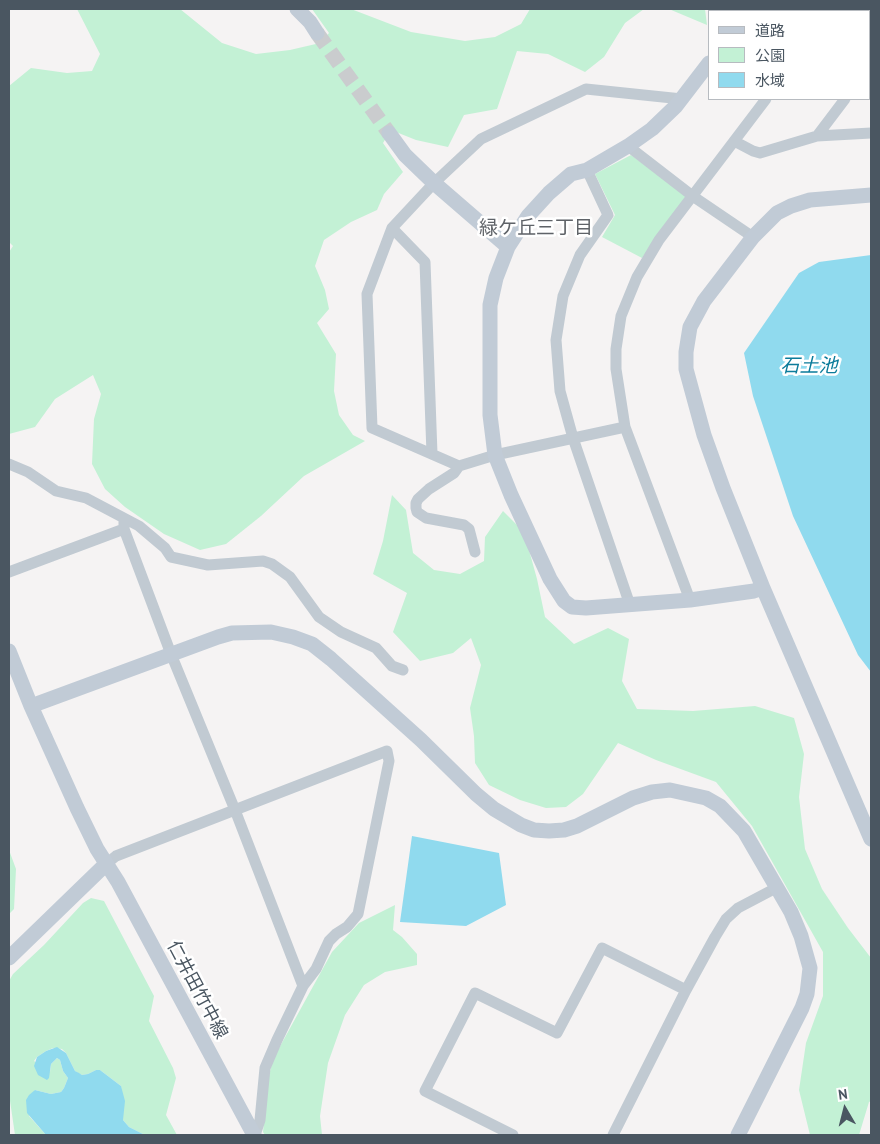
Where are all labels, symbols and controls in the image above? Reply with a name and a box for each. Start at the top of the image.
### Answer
legend [708,10,870,100]
text: 道路 [755,21,785,40]
text: 公園 [755,46,785,65]
text: 水域 [755,71,785,90]
district label: 緑ケ丘三丁目 [479,218,593,240]
water label: 石土池 [781,356,837,378]
street label: 仁井田竹中線 [162,937,232,1043]
north arrow [820,1084,870,1134]
text: N [837,1085,849,1104]

